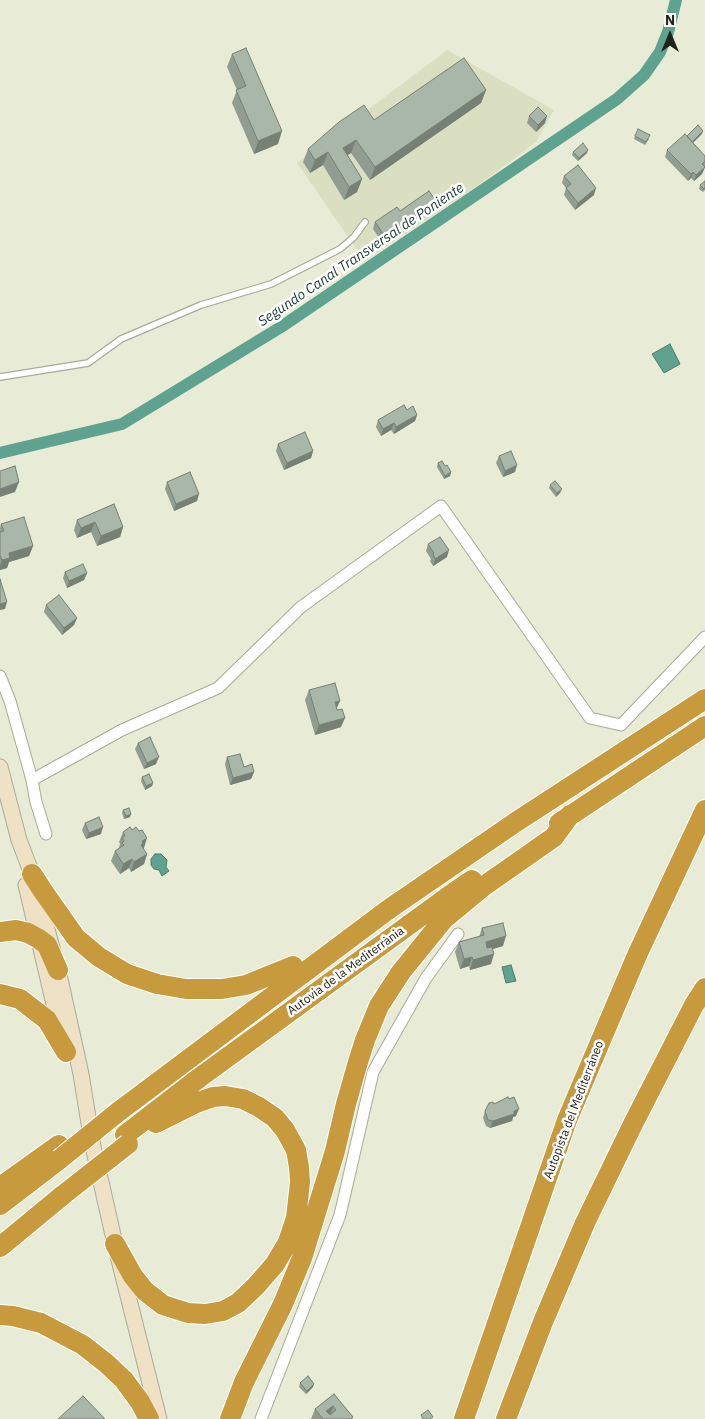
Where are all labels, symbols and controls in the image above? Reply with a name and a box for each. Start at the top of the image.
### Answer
north arrow [645,10,695,60]
text: N [665,11,675,29]
water label: Segundo Canal Transversal de Poniente [255,180,467,330]
street label: Autovia de la Mediterrània [285,924,407,1018]
street label: Autopista del Mediterráneo [541,1039,607,1181]

